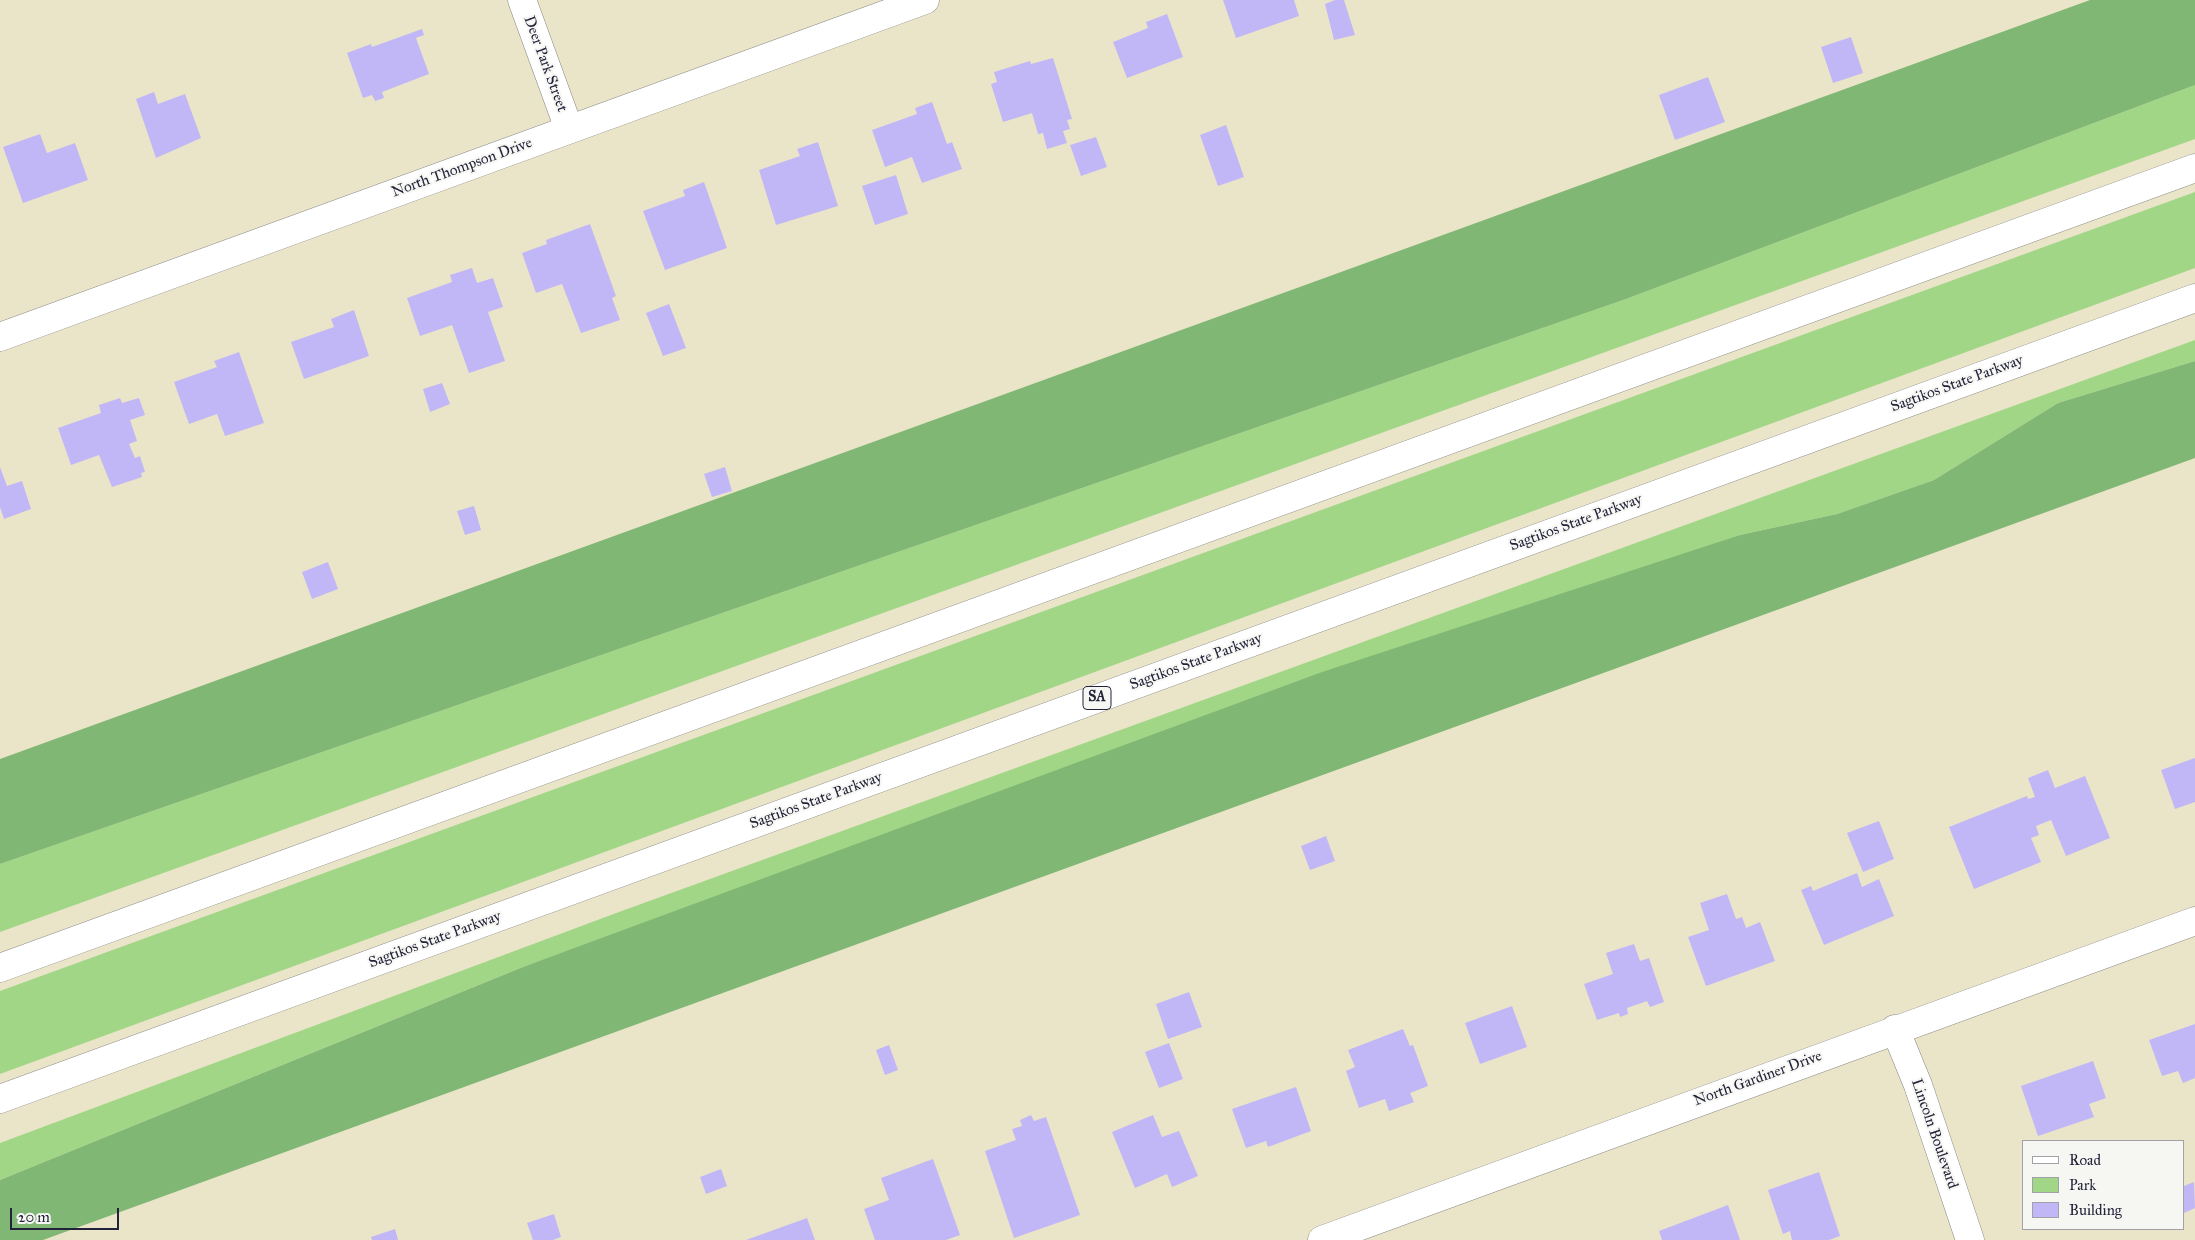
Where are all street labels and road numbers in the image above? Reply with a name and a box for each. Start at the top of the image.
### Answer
street label: Deer Park Street [519,14,571,114]
street label: North Thompson Drive [389,134,535,202]
street label: Sagtikos State Parkway [1888,352,2026,416]
street label: Sagtikos State Parkway [1507,491,1645,555]
street label: Sagtikos State Parkway [1127,630,1265,694]
road number: SA [1083,686,1111,710]
street label: Sagtikos State Parkway [747,769,885,833]
street label: Sagtikos State Parkway [366,908,504,972]
street label: North Gardiner Drive [1691,1047,1825,1111]
street label: Lincoln Boulevard [1907,1077,1961,1191]

